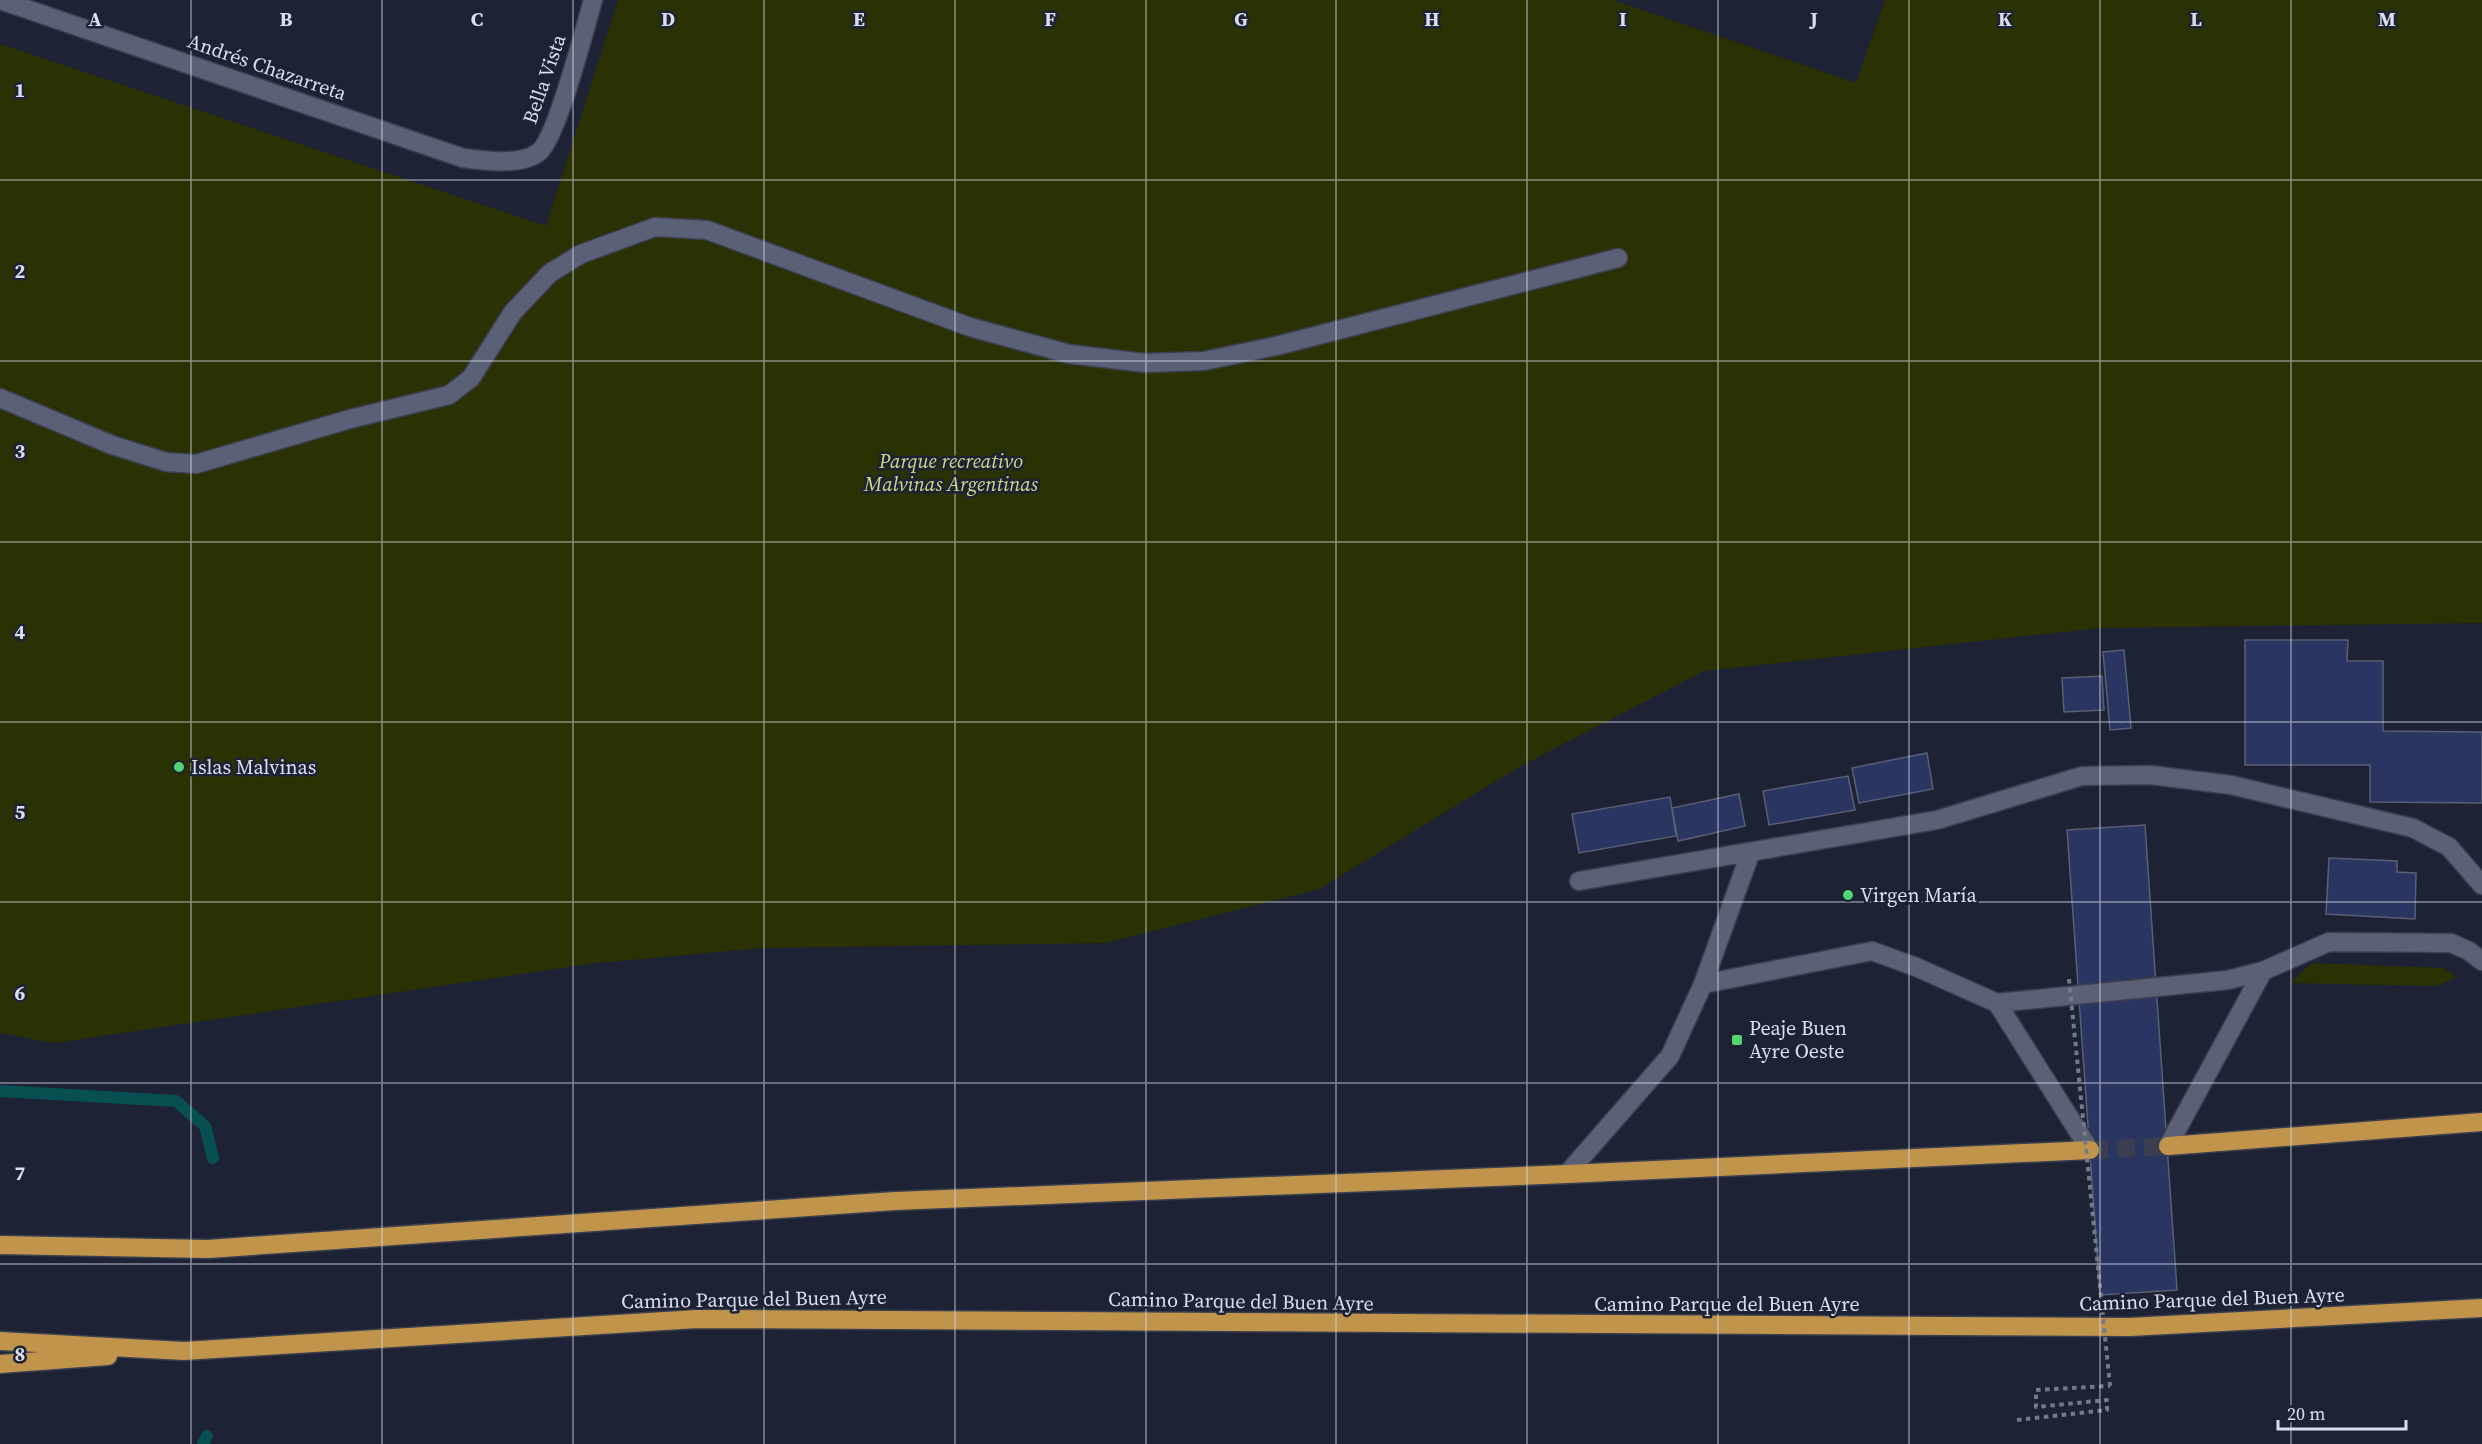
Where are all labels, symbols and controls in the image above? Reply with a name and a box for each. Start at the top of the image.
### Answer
text: A [88,5,102,33]
text: B [279,5,293,33]
text: C [471,5,483,33]
text: D [661,5,675,33]
text: E [853,5,865,33]
text: F [1044,5,1056,33]
text: G [1234,5,1248,33]
text: H [1424,5,1440,33]
text: I [1619,5,1627,33]
text: J [1808,5,1818,33]
text: K [1998,5,2012,33]
text: L [2190,5,2202,33]
text: M [2378,5,2396,33]
street label: Andrés Chazarreta [184,27,351,108]
street label: Bella Vista [516,30,573,127]
text: 1 [15,76,25,104]
text: 2 [15,257,26,285]
text: 3 [15,437,26,465]
park label: Parque recreativo Malvinas Argentinas [863,447,1039,498]
text: 4 [15,618,26,646]
place label: Islas Malvinas [191,753,316,781]
marker: Islas Malvinas [172,760,186,774]
text: 5 [15,798,26,826]
place label: Virgen María [1860,881,1977,909]
marker: Virgen María [1841,888,1855,902]
text: 6 [15,979,26,1007]
place label: Peaje Buen Ayre Oeste [1749,1014,1847,1065]
marker: Peaje Buen Ayre Oeste [1730,1033,1744,1047]
text: 7 [15,1159,26,1187]
street label: Camino Parque del Buen Ayre [2079,1280,2345,1318]
street label: Camino Parque del Buen Ayre [621,1283,887,1315]
street label: Camino Parque del Buen Ayre [1108,1285,1374,1317]
street label: Camino Parque del Buen Ayre [1594,1290,1860,1318]
text: 8 [15,1340,25,1368]
scale bar [2278,1393,2406,1431]
text: 20 m [2287,1401,2325,1426]

